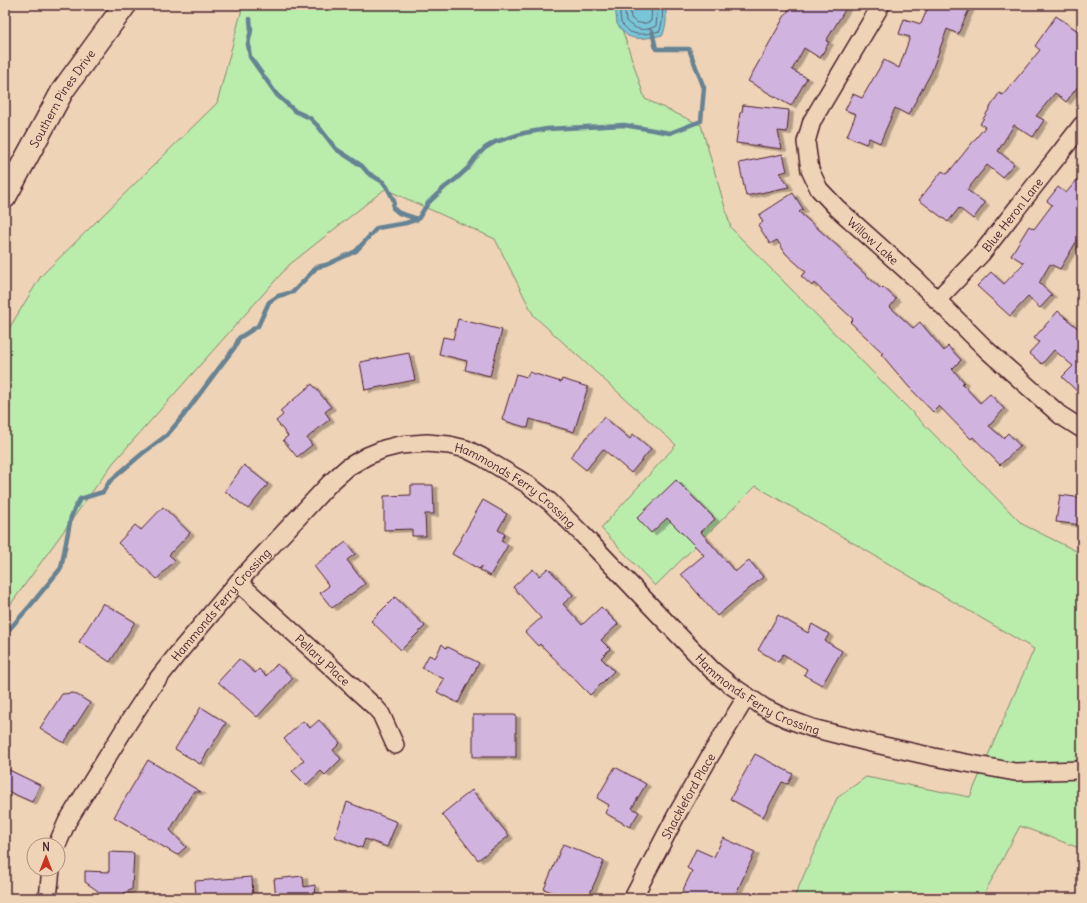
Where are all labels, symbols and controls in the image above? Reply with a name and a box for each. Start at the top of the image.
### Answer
street label: Southern Pines Drive [26,46,98,150]
street label: Blue Heron Lane [979,174,1046,255]
street label: Willow Lake [844,214,902,267]
street label: Hammonds Ferry Crossing [453,439,579,531]
street label: Hammonds Ferry Crossing [167,545,273,664]
street label: Pellary Place [292,631,354,688]
street label: Hammonds Ferry Crossing [693,650,821,737]
street label: Shackleford Place [658,750,718,841]
north arrow [26,837,66,877]
text: N [42,840,50,854]

